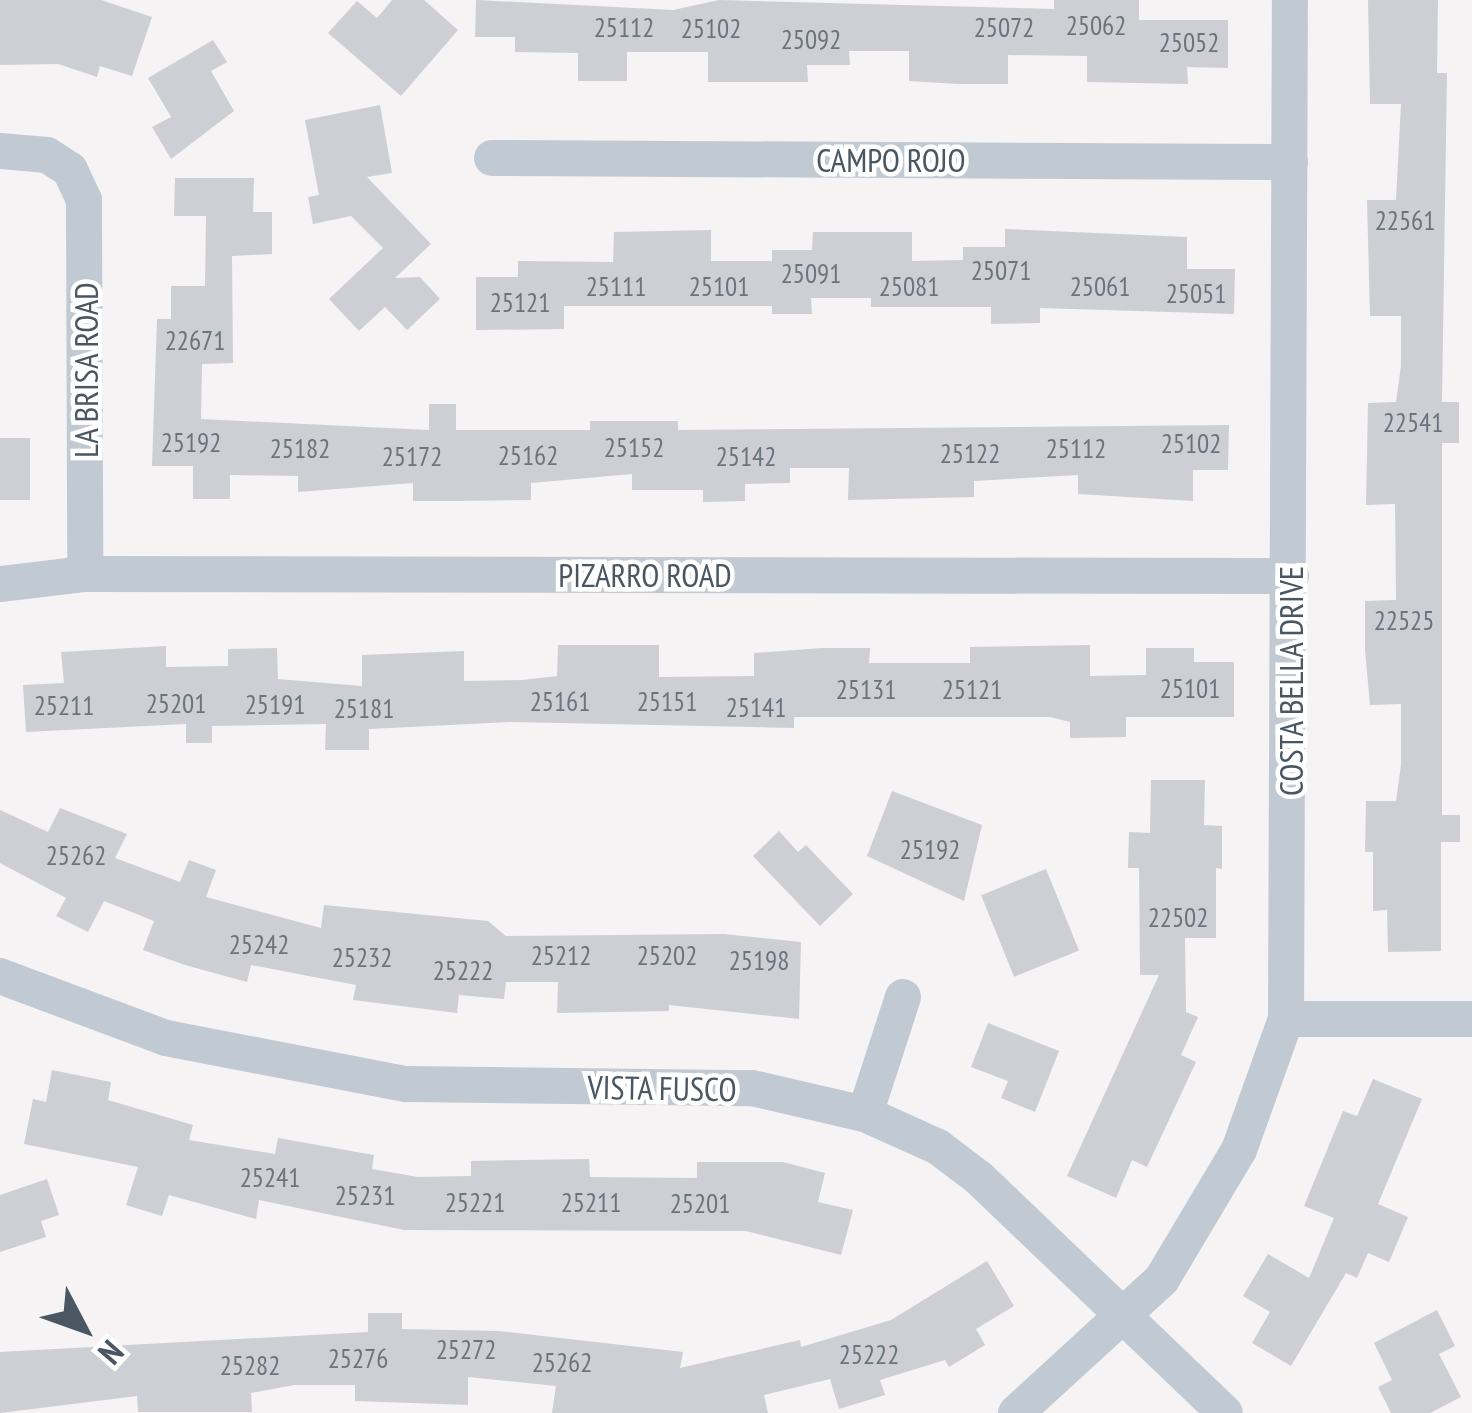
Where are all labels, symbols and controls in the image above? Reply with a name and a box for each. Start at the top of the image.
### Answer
house number: 25062 [1066,10,1126,42]
house number: 25112 [594,12,654,44]
house number: 25072 [974,12,1034,44]
house number: 25102 [681,13,741,45]
house number: 25092 [781,24,841,56]
house number: 25052 [1159,27,1219,59]
street label: CAMPO ROJO [816,140,966,180]
house number: 22561 [1375,205,1435,237]
house number: 25071 [971,255,1031,287]
house number: 25091 [781,258,841,290]
house number: 25111 [586,271,646,303]
house number: 25101 [689,271,749,303]
house number: 25081 [879,271,939,303]
house number: 25061 [1070,271,1130,303]
house number: 25051 [1166,278,1226,310]
street label: LA BRISA ROAD [66,281,106,459]
house number: 25121 [490,287,550,319]
house number: 22671 [165,325,225,357]
house number: 22541 [1383,407,1443,439]
house number: 25192 [161,427,221,459]
house number: 25102 [1161,428,1221,460]
house number: 25152 [604,432,664,464]
house number: 25182 [270,433,330,465]
house number: 25112 [1046,433,1106,465]
house number: 25122 [940,438,1000,470]
house number: 25162 [498,440,558,472]
house number: 25172 [382,441,442,473]
house number: 25142 [716,441,776,473]
street label: PIZARRO ROAD [558,555,732,595]
street label: COSTA BELLA DRIVE [1271,565,1311,797]
house number: 22525 [1374,605,1434,637]
house number: 25101 [1160,673,1220,705]
house number: 25131 [836,674,896,706]
house number: 25121 [942,674,1002,706]
house number: 25161 [530,686,590,718]
house number: 25151 [637,686,697,718]
house number: 25201 [146,688,206,720]
house number: 25191 [245,689,305,721]
house number: 25211 [34,690,94,722]
house number: 25141 [726,692,786,724]
house number: 25181 [334,693,394,725]
house number: 25192 [900,834,960,866]
house number: 25262 [46,840,106,872]
house number: 22502 [1148,902,1208,934]
house number: 25242 [229,929,289,961]
house number: 25212 [531,940,591,972]
house number: 25202 [637,940,697,972]
house number: 25232 [332,942,392,974]
house number: 25198 [729,945,789,977]
house number: 25222 [433,955,493,987]
street label: VISTA FUSCO [587,1067,737,1109]
house number: 25241 [240,1162,300,1194]
house number: 25231 [335,1180,395,1212]
house number: 25221 [445,1187,505,1219]
house number: 25211 [561,1187,621,1219]
house number: 25201 [670,1188,730,1220]
north arrow [24,1269,144,1389]
text: N [89,1332,134,1374]
house number: 25272 [436,1334,496,1366]
house number: 25222 [839,1339,899,1371]
house number: 25276 [328,1343,388,1375]
house number: 25262 [532,1347,592,1379]
house number: 25282 [220,1350,280,1382]

